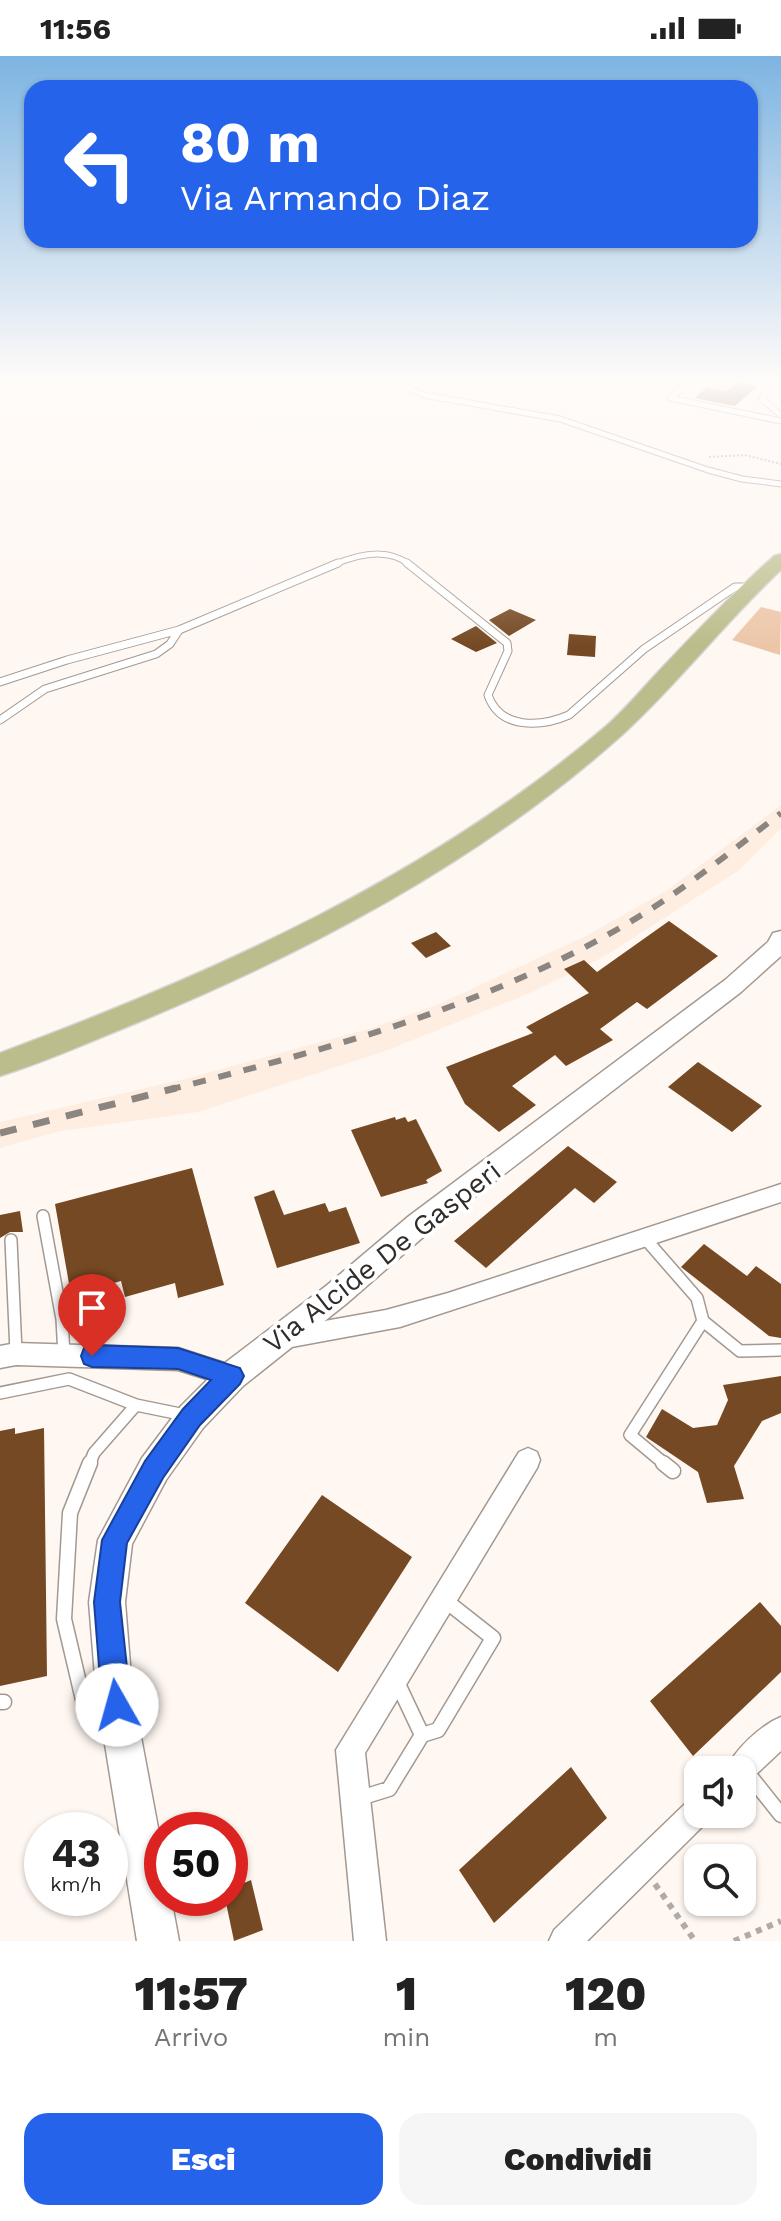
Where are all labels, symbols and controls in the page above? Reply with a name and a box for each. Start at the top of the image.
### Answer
text: 11:56 [40,11,111,46]
text: 80 m [180,110,320,176]
icon: left [48,112,152,216]
text: Via Armando Diaz [180,177,490,219]
street label: Via Alcide De Gasperi [257,1154,507,1360]
pin [58,1274,126,1356]
icon: arrive [70,1286,114,1330]
position arrow [75,1663,159,1747]
map controls [684,1756,756,1916]
button: sound [684,1756,756,1828]
speed limit sign: 50 [144,1812,248,1916]
text: 43 [51,1830,101,1877]
button: search [684,1844,756,1916]
text: km/h [50,1872,102,1896]
text: 11:57 [135,1965,248,2022]
text: 1 [396,1965,417,2022]
text: 120 [565,1965,646,2022]
text: Arrivo [154,2022,228,2052]
text: min [383,2022,430,2052]
text: m [593,2022,618,2052]
button: Esci [24,2113,383,2205]
button: Condividi [399,2113,757,2205]

